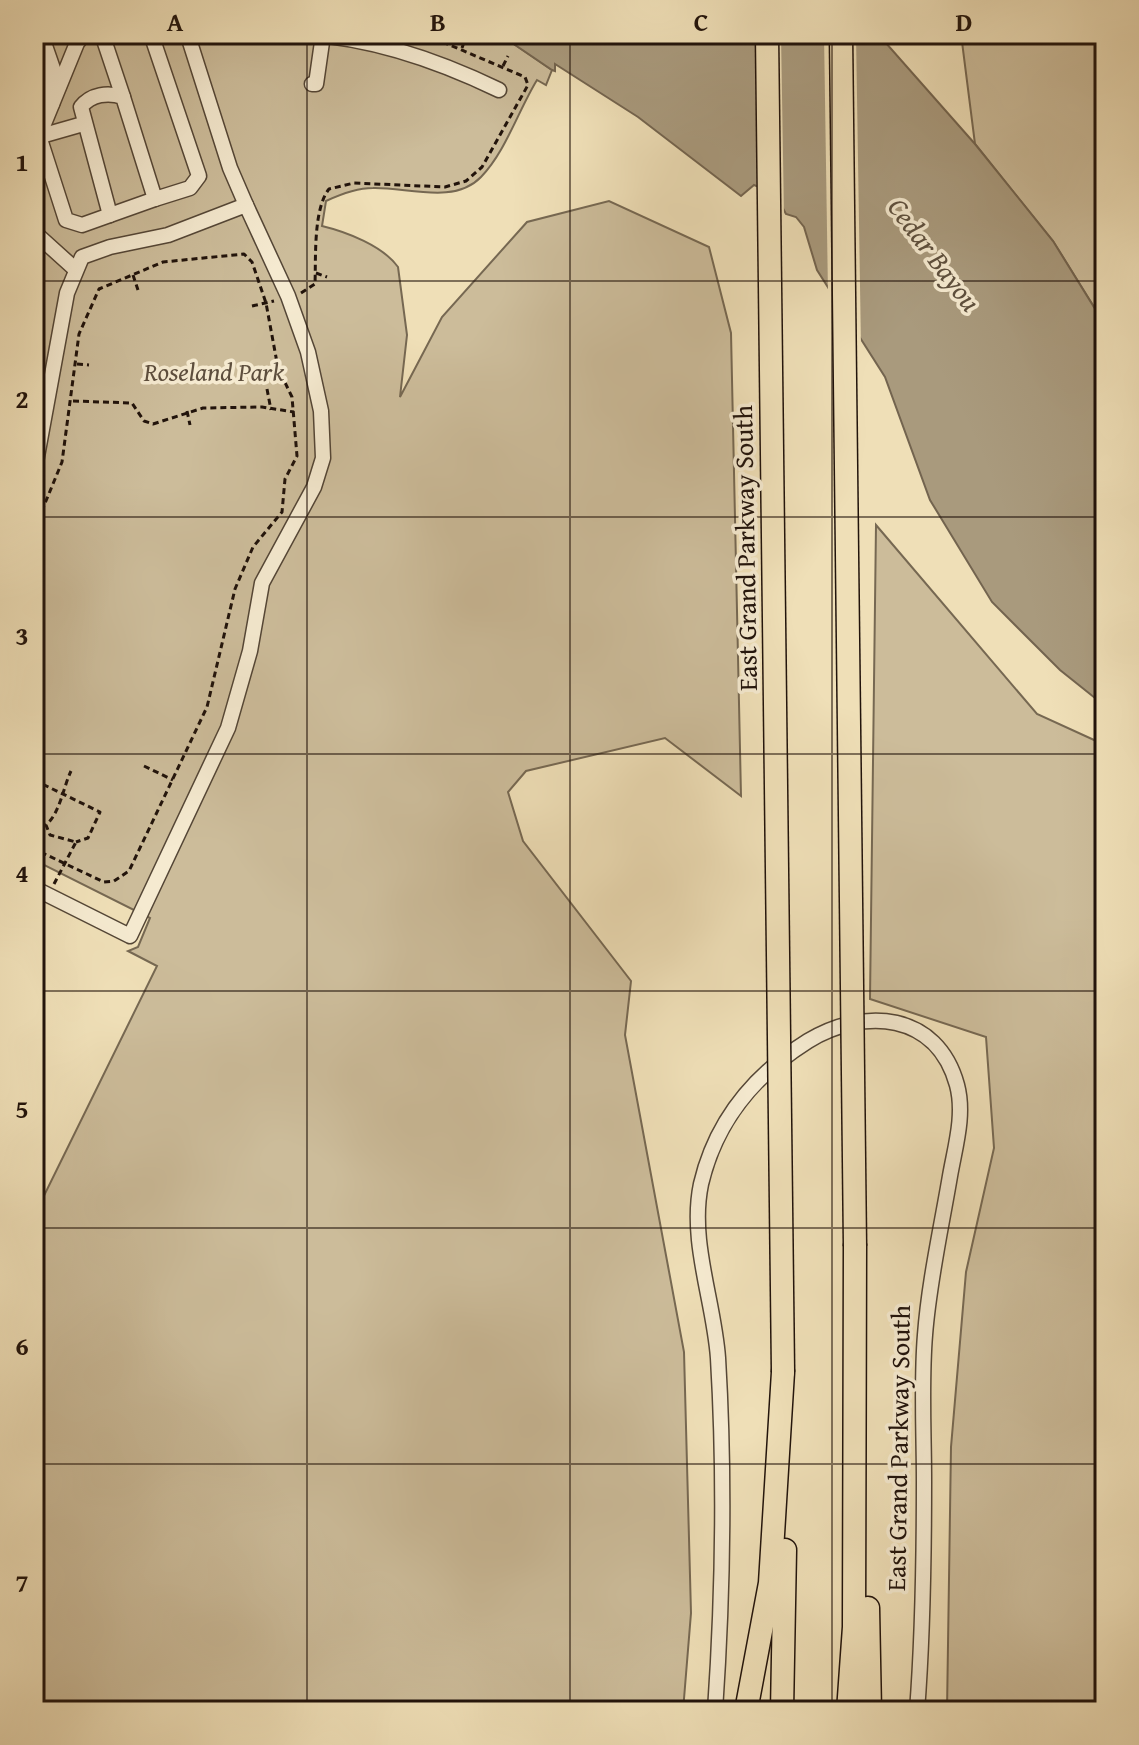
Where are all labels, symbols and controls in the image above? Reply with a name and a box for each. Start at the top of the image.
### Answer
text: A [167,2,184,41]
text: B [430,2,446,41]
text: C [694,2,708,41]
text: D [956,2,972,41]
text: 1 [15,142,29,181]
water label: Cedar Bayou [878,188,992,320]
park label: Roseland Park [143,352,284,391]
text: 2 [15,379,29,418]
street label: East Grand Parkway South [723,404,767,691]
text: 3 [15,616,29,655]
text: 4 [15,853,29,892]
text: 5 [15,1089,29,1128]
street label: East Grand Parkway South [876,1304,920,1591]
text: 6 [15,1326,29,1365]
text: 7 [15,1563,29,1602]

